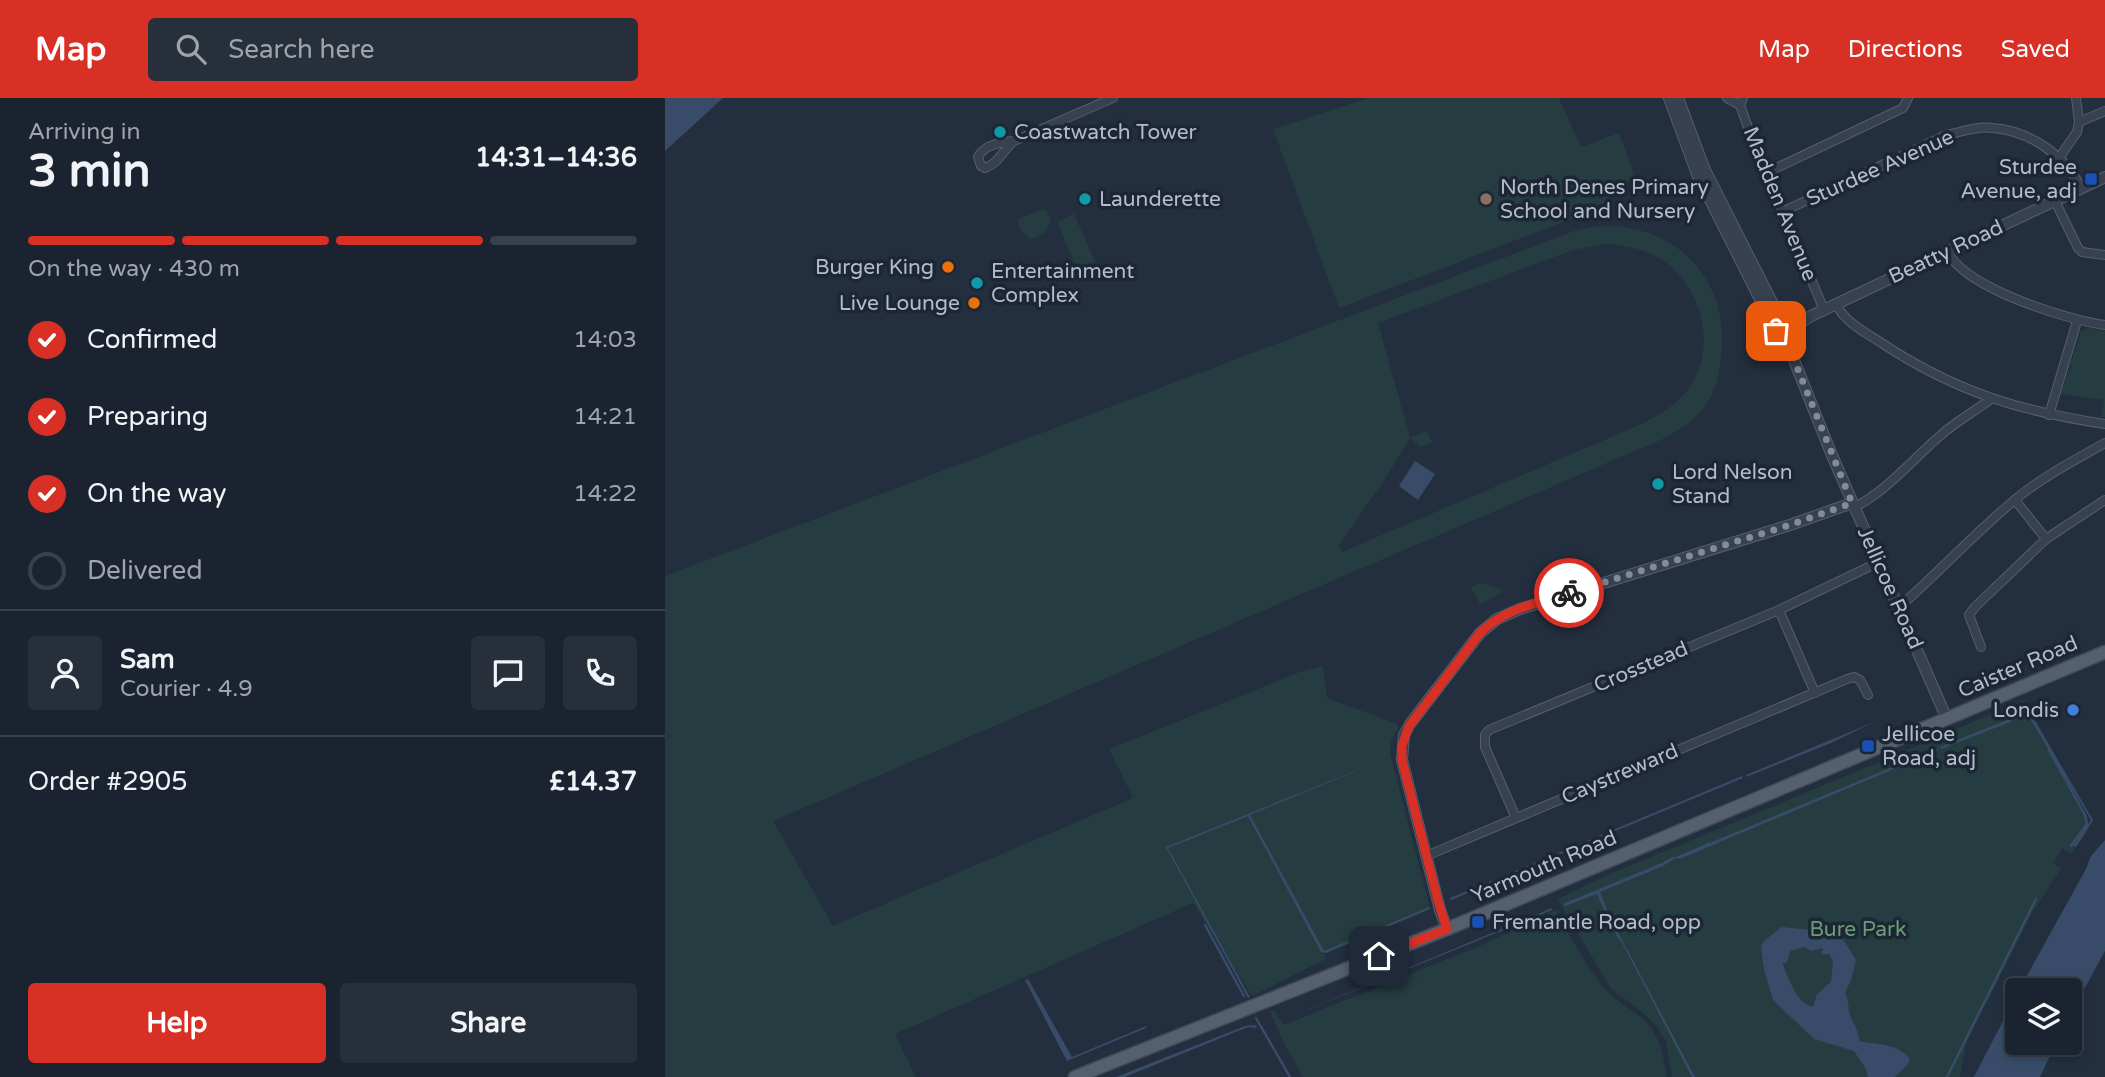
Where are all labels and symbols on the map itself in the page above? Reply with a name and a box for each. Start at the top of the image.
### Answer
place label: Coastwatch Tower [1014,120,1197,145]
street label: Madden Avenue [1738,123,1822,285]
marker: Coastwatch Tower [992,124,1008,140]
street label: Sturdee Avenue [1802,124,1958,212]
place label: Sturdee Avenue, adj [1961,155,2077,204]
marker: Sturdee Avenue, adj [2083,171,2099,187]
place label: North Denes Primary School and Nursery [1500,175,1709,224]
place label: Launderette [1099,187,1221,212]
marker: Launderette [1077,191,1093,207]
marker: North Denes Primary School and Nursery [1478,191,1494,207]
street label: Beatty Road [1885,215,2007,289]
place label: Burger King [815,255,934,280]
marker: Burger King [940,259,956,275]
place label: Entertainment Complex [991,259,1134,308]
marker: Entertainment Complex [969,275,985,291]
place label: Live Lounge [839,291,960,316]
marker: Live Lounge [966,295,982,311]
pin [1746,301,1806,361]
place label: Lord Nelson Stand [1672,460,1793,509]
marker: Lord Nelson Stand [1650,476,1666,492]
street label: Jellicoe Road [1852,523,1928,653]
courier [1534,558,1604,628]
street label: Caister Road [1954,631,2082,703]
street label: Crosstead [1590,636,1692,698]
place label: Londis [1993,698,2059,723]
marker: Londis [2065,702,2081,718]
place label: Jellicoe Road, adj [1882,722,1976,771]
street label: Caystreward [1558,738,1682,810]
marker: Jellicoe Road, adj [1860,738,1876,754]
street label: Yarmouth Road [1468,825,1620,909]
place label: Fremantle Road, opp [1492,910,1701,935]
marker: Fremantle Road, opp [1470,914,1486,930]
park label: Bure Park [1809,917,1907,942]
pin [1349,926,1409,986]

